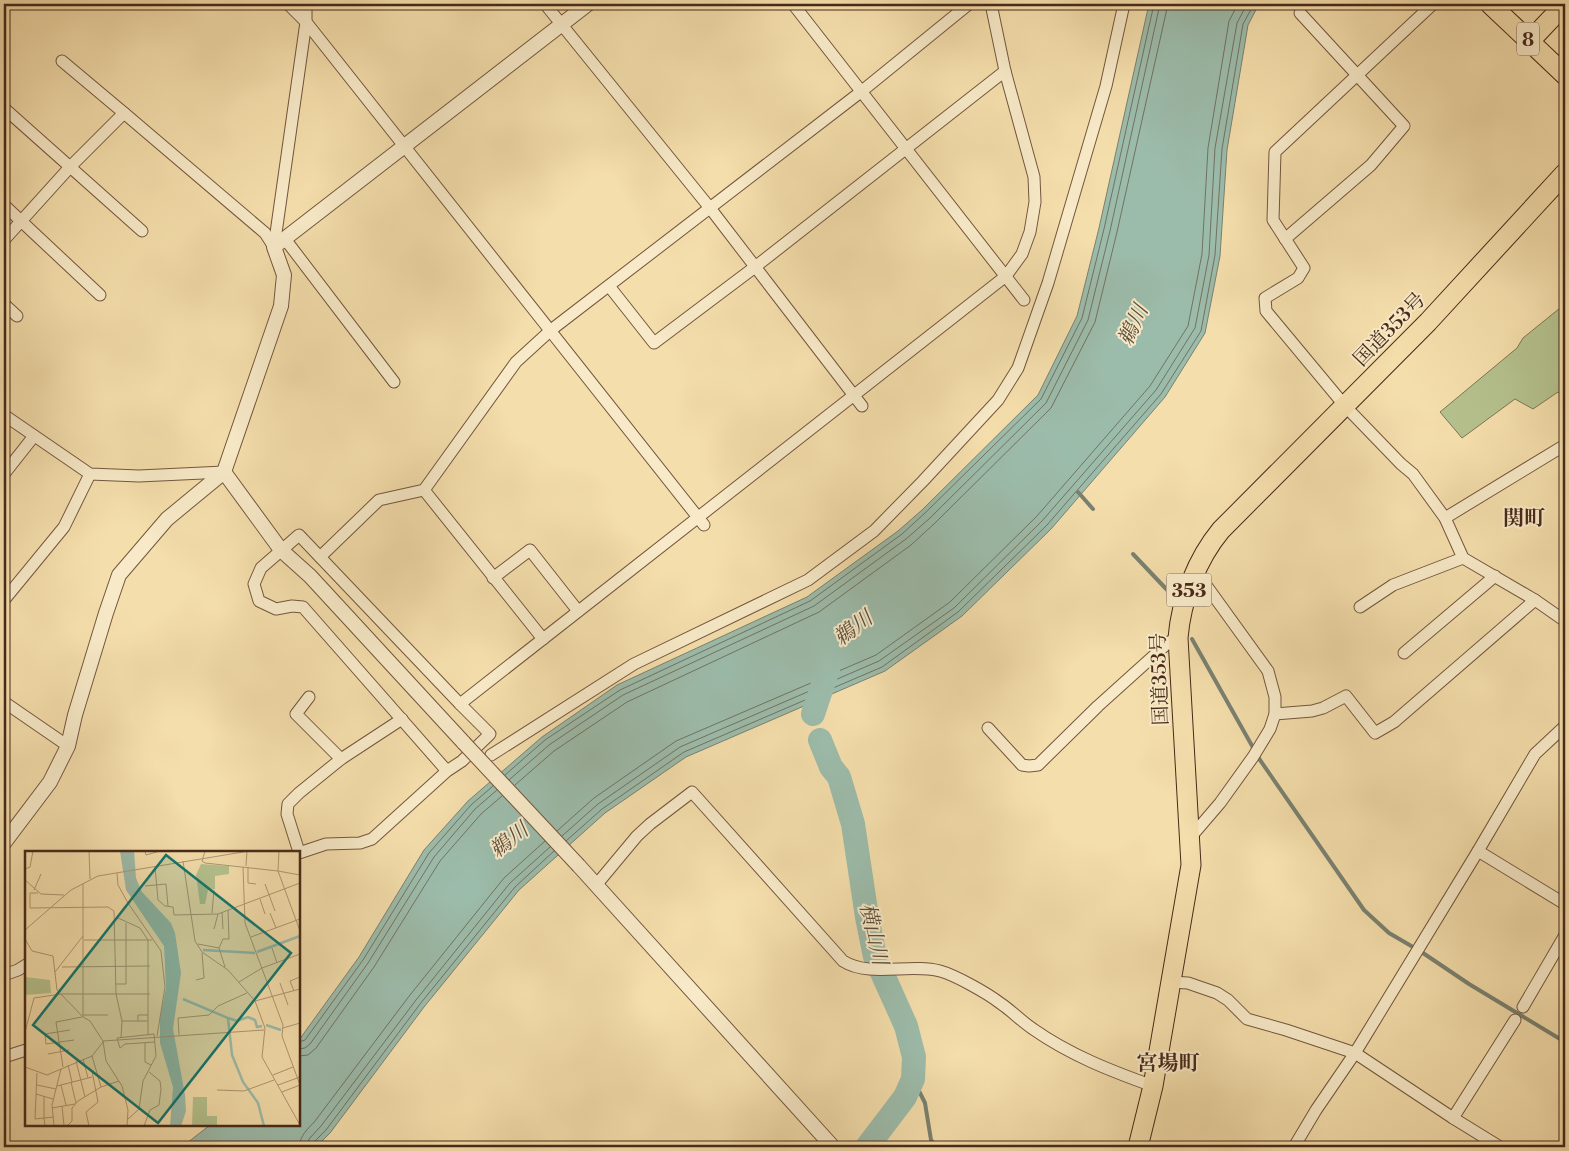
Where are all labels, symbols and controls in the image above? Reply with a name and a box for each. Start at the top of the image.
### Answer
road number: 8 [1517,22,1539,56]
street label: 国道353号 [1349,288,1431,372]
water label: 鵜川 [1113,299,1155,350]
district label: 関町 [1503,506,1545,532]
road number: 353 [1166,574,1212,606]
water label: 鵜川 [829,605,880,652]
street label: 国道353号 [1146,632,1175,726]
water label: 鵜川 [485,816,536,864]
inset map [25,851,300,1126]
water label: 横山川 [853,901,893,970]
district label: 宮場町 [1137,1051,1200,1077]

